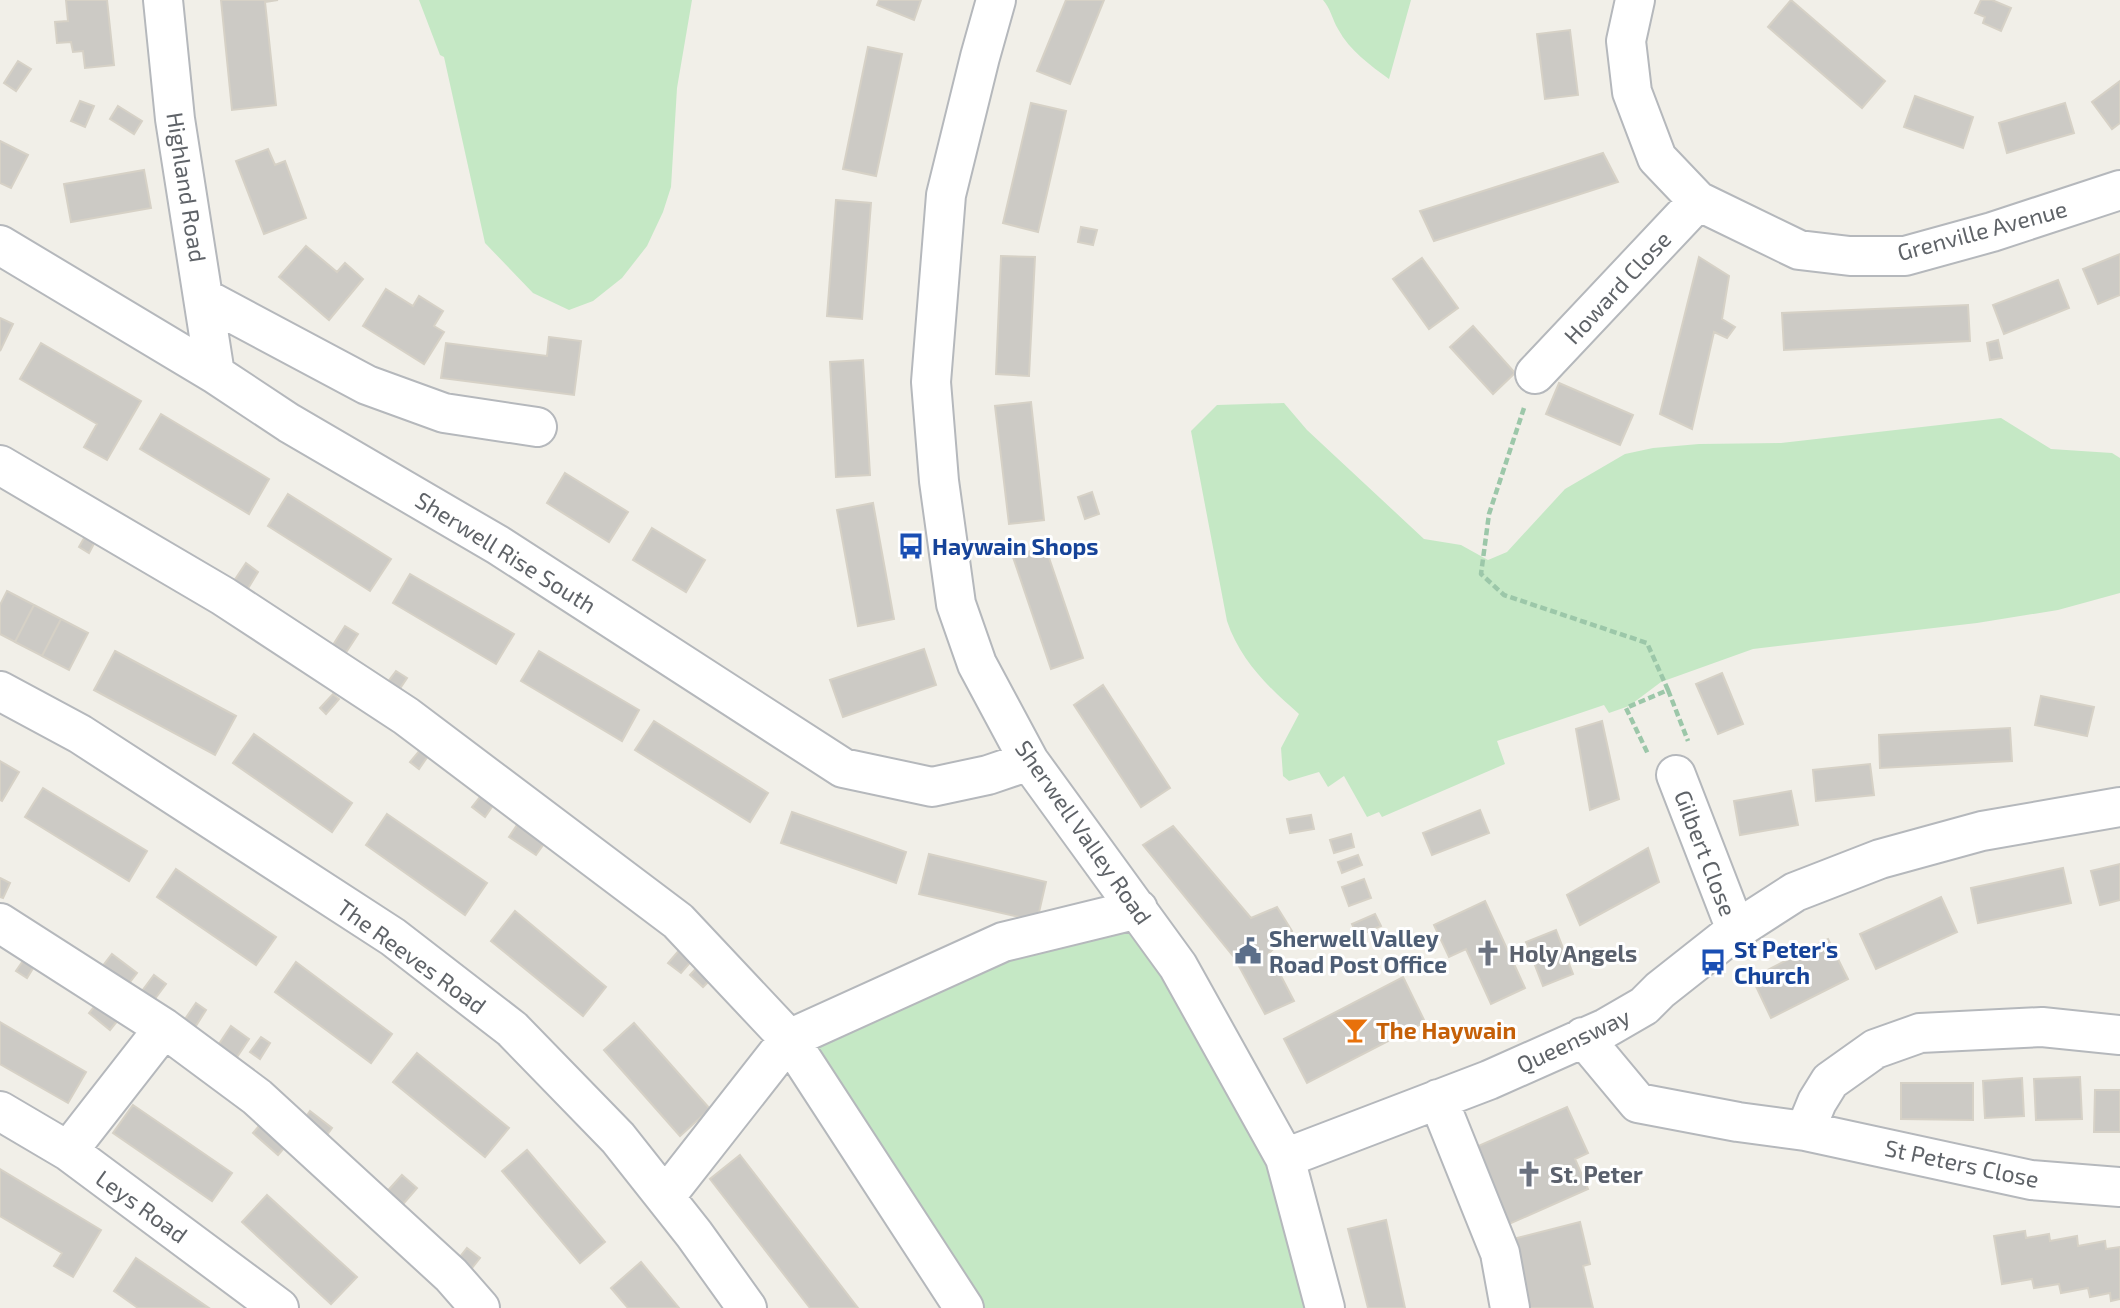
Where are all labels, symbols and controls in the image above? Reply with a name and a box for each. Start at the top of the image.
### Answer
street label: Highland Road [161,110,213,264]
street label: Grenville Avenue [1894,194,2070,266]
street label: Howard Close [1558,225,1676,349]
street label: Sherwell Rise South [411,485,601,619]
bus stop icon: Haywain Shops [896,531,926,561]
place label: Haywain Shops [932,532,1099,560]
street label: Sherwell Valley Road [1010,735,1158,929]
street label: Gilbert Close [1669,786,1743,920]
street label: The Reeves Road [332,893,492,1019]
place label: Sherwell Valley Road Post Office [1269,924,1447,978]
place label: St Peter's Church [1734,935,1838,989]
public building icon: Sherwell Valley Road Post Office [1233,936,1263,966]
church icon: Holy Angels [1473,938,1503,968]
place label: Holy Angels [1509,939,1637,967]
bus stop icon: St Peter's Church [1698,947,1728,977]
street label: Queensway [1512,1002,1634,1078]
bar icon: The Haywain [1340,1015,1370,1045]
place label: The Haywain [1376,1016,1516,1044]
street label: St Peters Close [1882,1133,2042,1193]
church icon: St. Peter [1514,1159,1544,1189]
place label: St. Peter [1550,1160,1643,1188]
street label: Leys Road [91,1164,193,1248]

